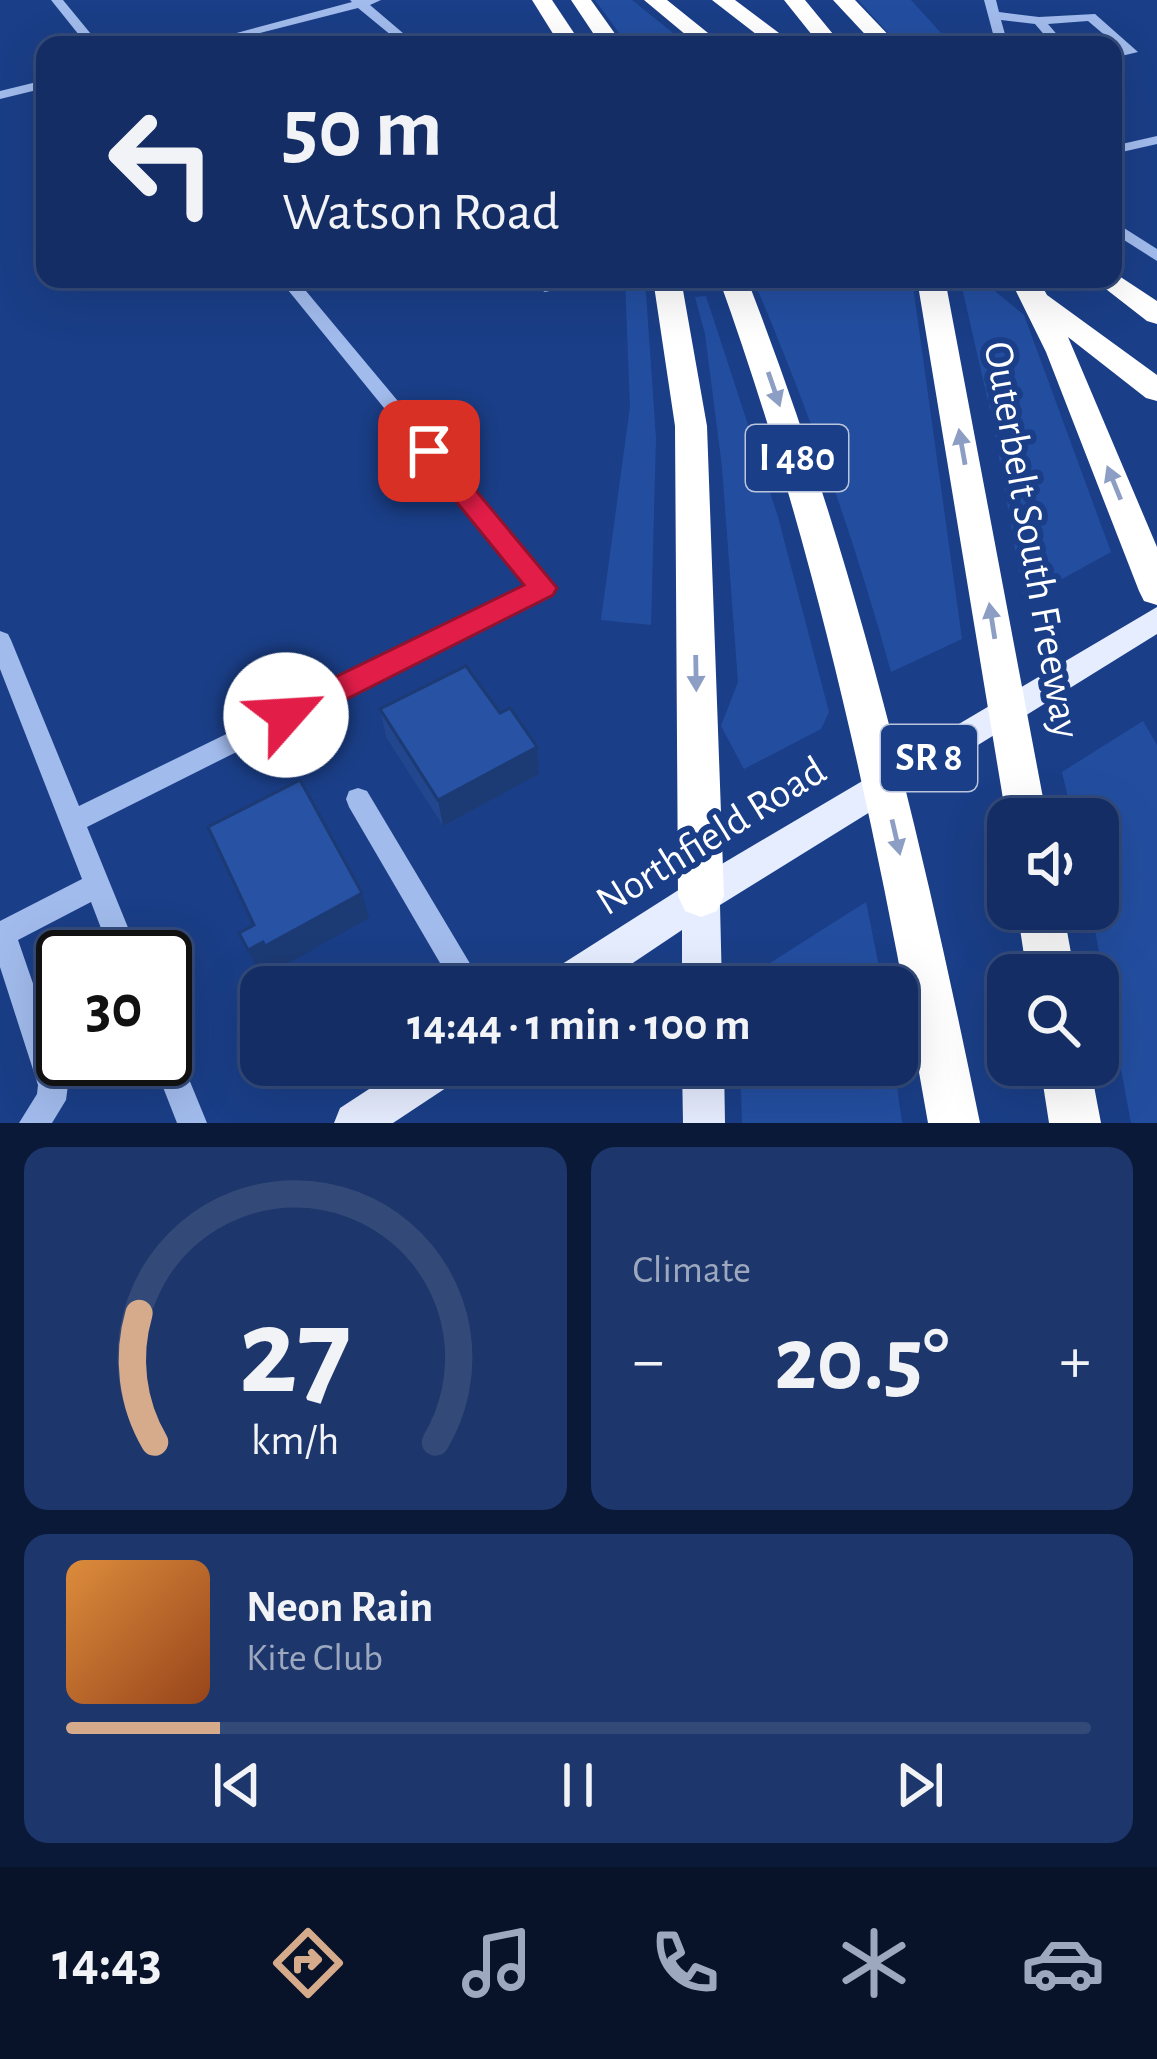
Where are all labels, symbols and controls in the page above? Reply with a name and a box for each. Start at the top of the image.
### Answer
icon: left [84,84,240,240]
text: 50 m [282,88,443,172]
text: Watson Road [282,186,560,240]
street label: Outerbelt South Freeway [976,338,1088,742]
one-way arrow [765,371,784,408]
pin [378,400,480,502]
icon: arrive [396,418,462,484]
road number: I 480 [746,425,848,491]
one-way arrow [952,428,971,465]
one-way arrow [1103,464,1122,500]
one-way arrow [982,601,1001,639]
position arrow [223,652,349,778]
one-way arrow [686,655,705,693]
road number: SR 8 [881,725,977,791]
street label: Northfield Road [589,749,833,923]
map controls [987,798,1119,1086]
button: sound [987,798,1119,930]
one-way arrow [887,819,906,857]
speed limit sign: 30 [36,930,192,1086]
button: search [987,954,1119,1086]
text: 14:44 · 1 min · 100 m [407,1003,751,1048]
text: Climate [633,1251,751,1290]
text: 27 [239,1291,352,1416]
text: 20.5° [774,1316,949,1406]
text: − [633,1328,664,1394]
text: + [1059,1328,1091,1394]
text: km/h [251,1419,339,1462]
text: Neon Rain [246,1585,433,1630]
text: Kite Club [246,1639,383,1678]
icon: previous [204,1752,270,1818]
icon: pause [545,1752,611,1818]
icon: next [887,1752,953,1818]
icon: directions [266,1921,350,2005]
icon: music [455,1921,539,2005]
icon: phone [643,1921,727,2005]
icon: climate [832,1921,916,2005]
icon: car [1021,1921,1105,2005]
text: 14:43 [52,1936,162,1990]

